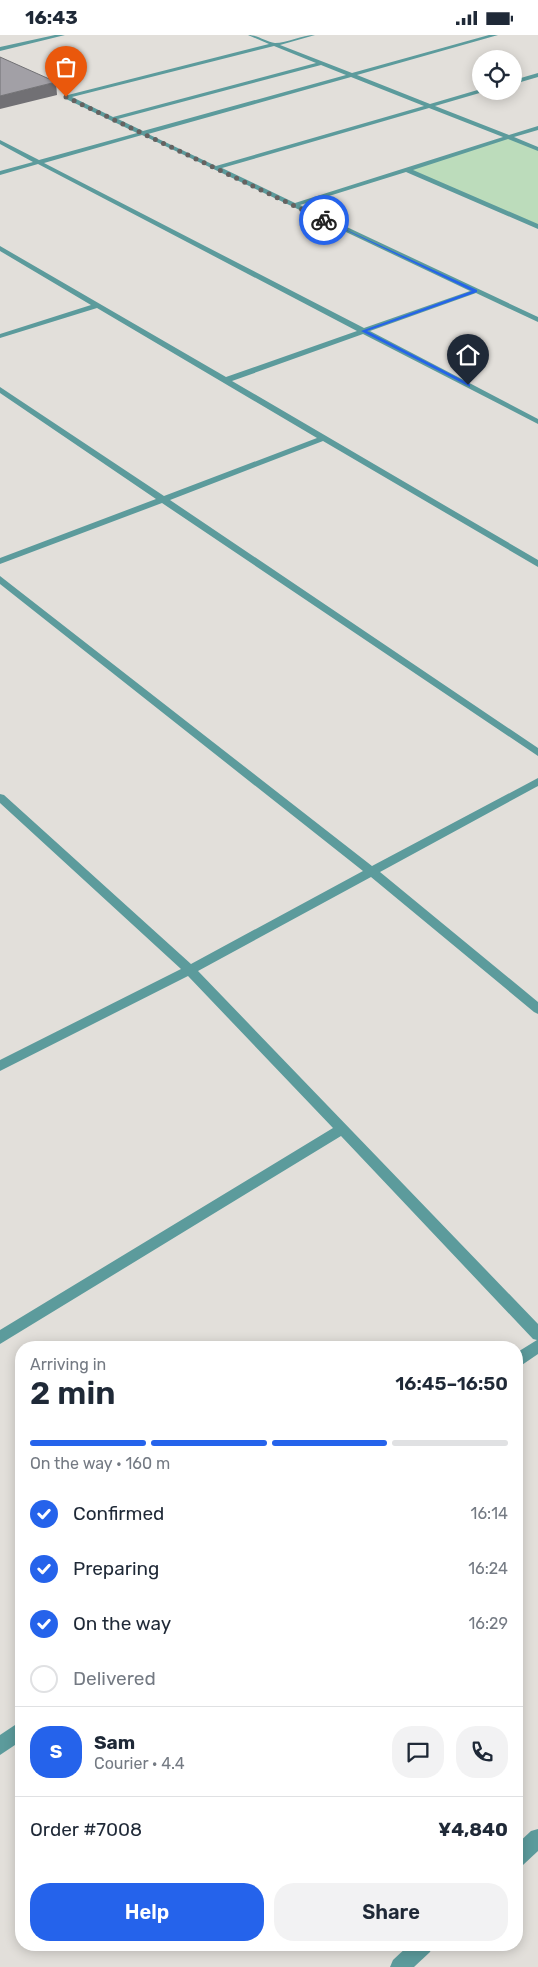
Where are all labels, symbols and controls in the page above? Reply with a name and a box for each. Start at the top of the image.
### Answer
text: 16:43 [25,6,78,29]
pin [45,46,87,97]
map controls [472,50,522,100]
button: locate [472,50,522,100]
icon: bag [52,53,80,81]
courier [299,195,349,245]
icon: bike [310,206,338,234]
pin [447,334,489,385]
icon: home [454,341,482,369]
text: Arriving in [30,1355,106,1374]
text: 16:45–16:50 [395,1372,508,1395]
text: 2 min [30,1374,115,1412]
text: On the way · 160 m [30,1454,170,1473]
icon: check [30,1500,58,1528]
text: Confirmed [73,1502,164,1525]
text: 16:14 [471,1504,508,1523]
icon: check [30,1555,58,1583]
text: Preparing [73,1557,159,1580]
text: 16:24 [468,1559,508,1578]
icon: check [30,1610,58,1638]
text: On the way [73,1612,171,1635]
text: 16:29 [469,1614,508,1633]
text: Delivered [73,1667,156,1690]
button: chat [392,1726,444,1778]
button: phone [456,1726,508,1778]
text: Sam [94,1731,135,1754]
text: S [50,1740,62,1763]
text: Courier · 4.4 [94,1754,185,1773]
text: Order #7008 [30,1818,142,1841]
text: ¥4,840 [438,1818,508,1841]
button: Help [30,1883,264,1941]
button: Share [274,1883,508,1941]

